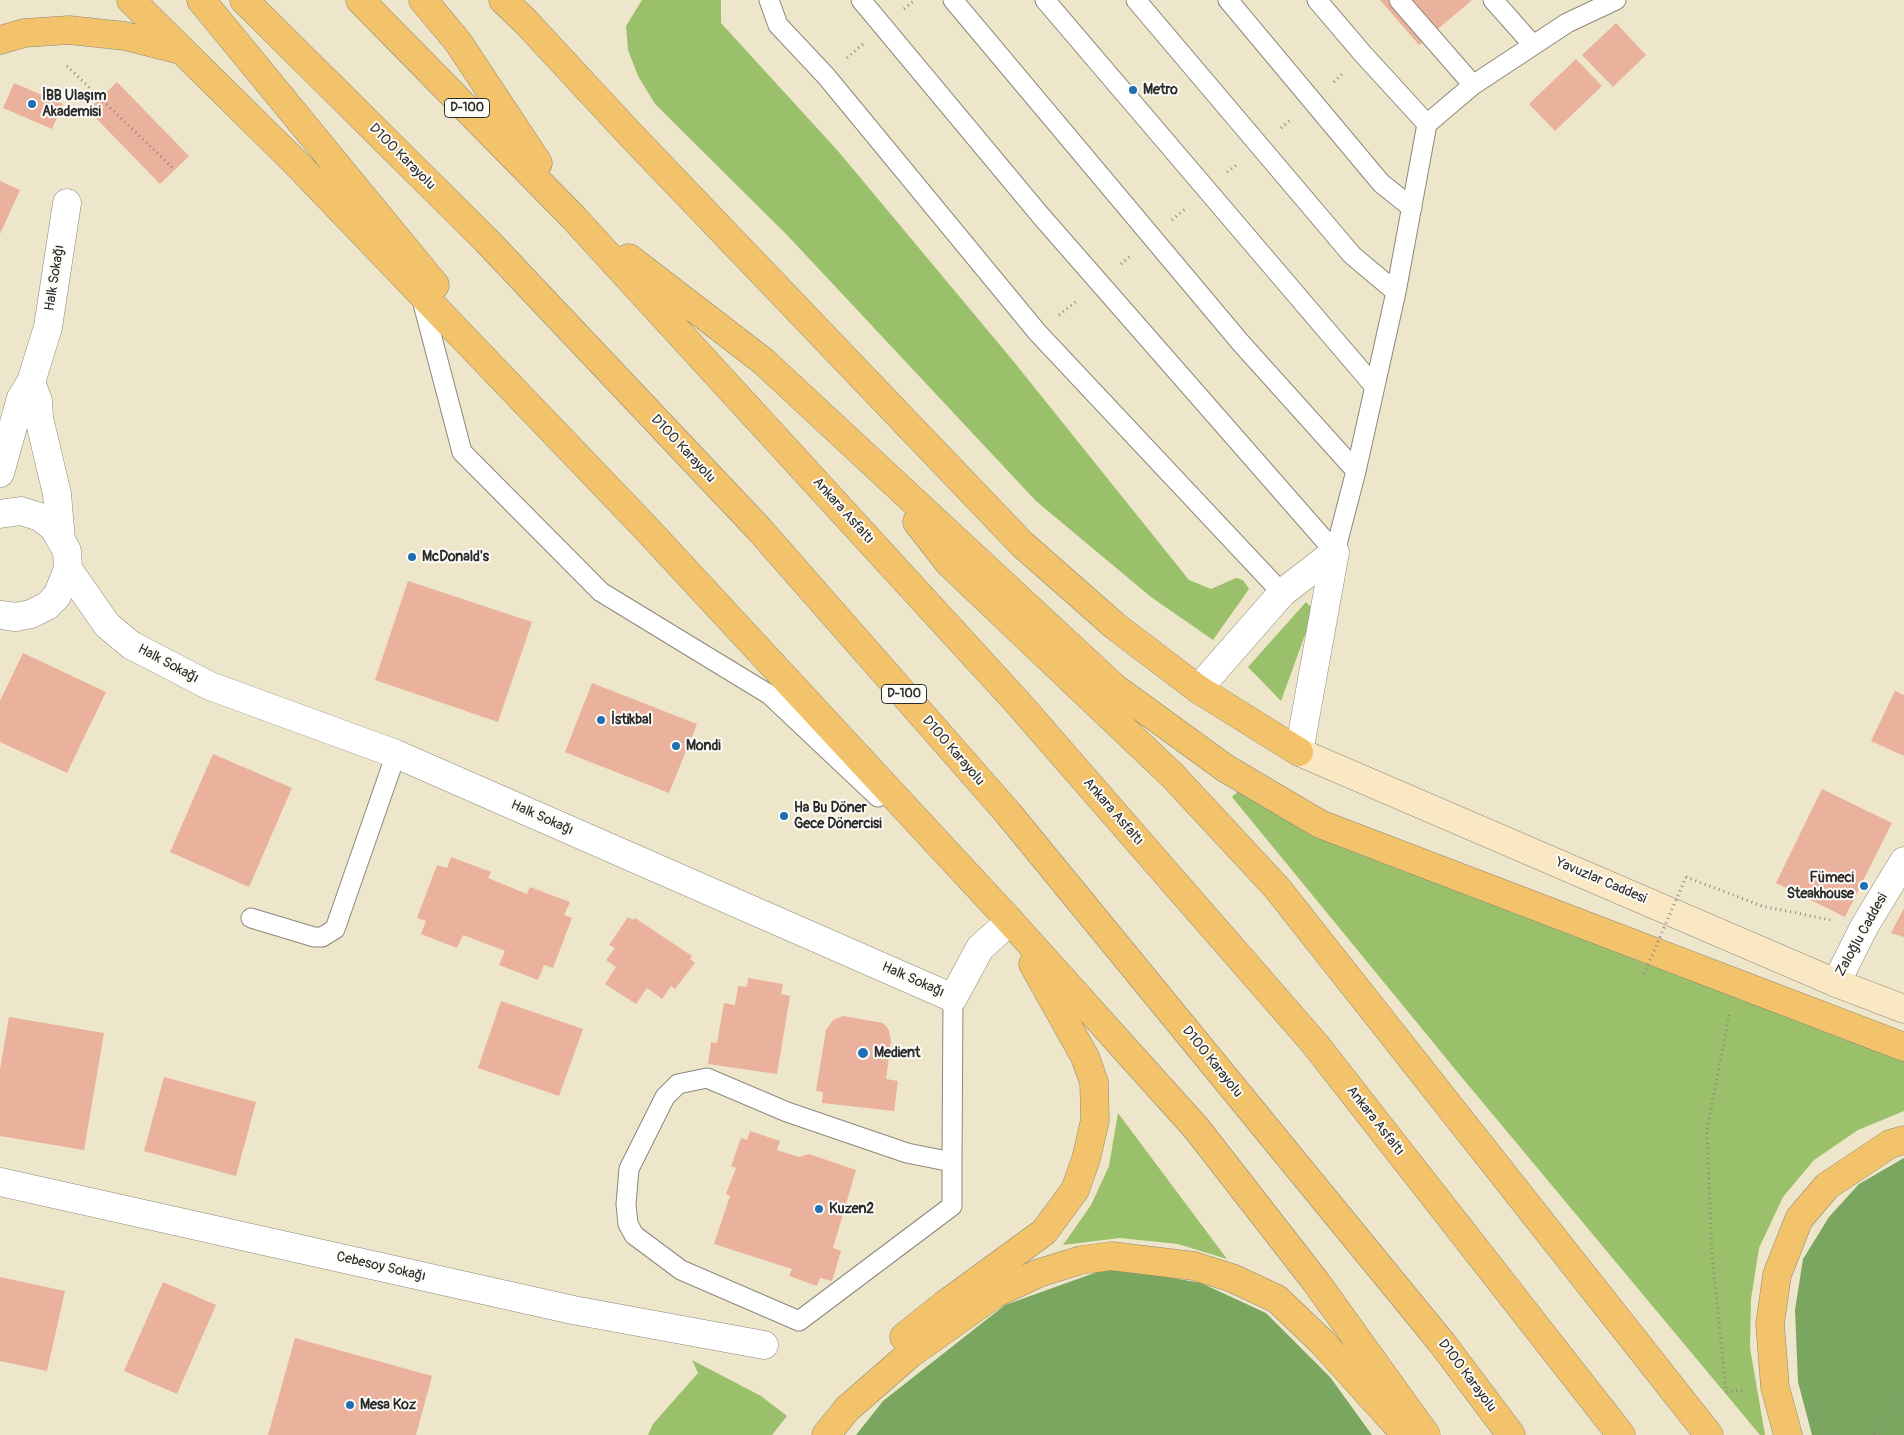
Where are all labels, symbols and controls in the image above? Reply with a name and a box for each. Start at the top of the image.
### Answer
place label: Metro [1143,82,1178,98]
marker: Metro [1127,84,1139,96]
place label: İBB Ulaşım Akademisi [42,88,106,120]
marker: İBB Ulaşım Akademisi [26,98,38,110]
road number: D-100 [444,99,490,118]
street label: D100 Karayolu [365,120,439,194]
street label: Halk Sokağı [41,244,69,312]
street label: D100 Karayolu [647,412,719,486]
street label: Ankara Asfaltı [809,474,877,548]
place label: McDonald's [422,549,489,565]
marker: McDonald's [406,551,418,563]
street label: Halk Sokağı [135,641,201,687]
road number: D-100 [882,684,926,704]
place label: İstikbal [611,712,652,728]
street label: D100 Karayolu [918,713,988,789]
marker: İstikbal [595,714,607,726]
place label: Mondi [686,738,721,754]
marker: Mondi [670,740,682,752]
street label: Ankara Asfaltı [1079,775,1147,849]
street label: Halk Sokağı [508,797,576,839]
place label: Ha Bu Döner Gece Dönercisi [794,800,882,832]
marker: Ha Bu Döner Gece Dönercisi [778,810,790,822]
street label: Yavuzlar Caddesi [1553,854,1649,908]
place label: Fümeci Steakhouse [1787,870,1854,902]
marker: Fümeci Steakhouse [1858,880,1870,892]
street label: Zaloğlu Caddesi [1832,891,1892,979]
street label: Halk Sokağı [879,959,947,1001]
street label: D100 Karayolu [1178,1023,1246,1101]
place label: Medient [874,1045,920,1061]
marker: Medient [856,1046,870,1060]
street label: Ankara Asfaltı [1343,1083,1407,1159]
place label: Kuzen2 [829,1201,874,1217]
marker: Kuzen2 [813,1203,825,1215]
street label: Cebesoy Sokağı [335,1249,427,1285]
street label: D100 Karayolu [1434,1336,1500,1416]
place label: Mesa Koz [360,1397,416,1413]
marker: Mesa Koz [344,1399,356,1411]

